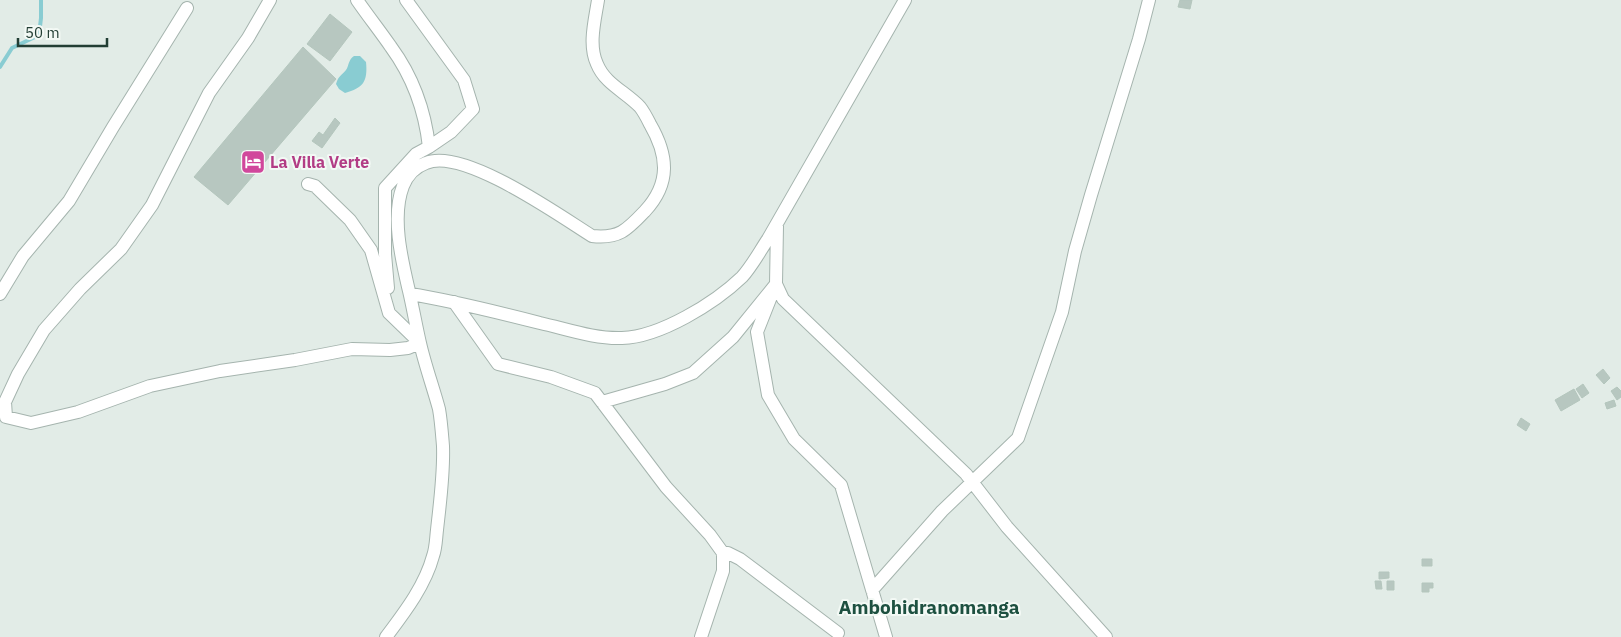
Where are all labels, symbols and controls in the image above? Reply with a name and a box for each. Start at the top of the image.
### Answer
scale bar [18,15,106,47]
text: 50 m [25,23,60,42]
hotel icon: La Villa Verte [240,149,266,175]
place label: La Villa Verte [270,152,369,172]
district label: Ambohidranomanga [838,595,1020,619]

